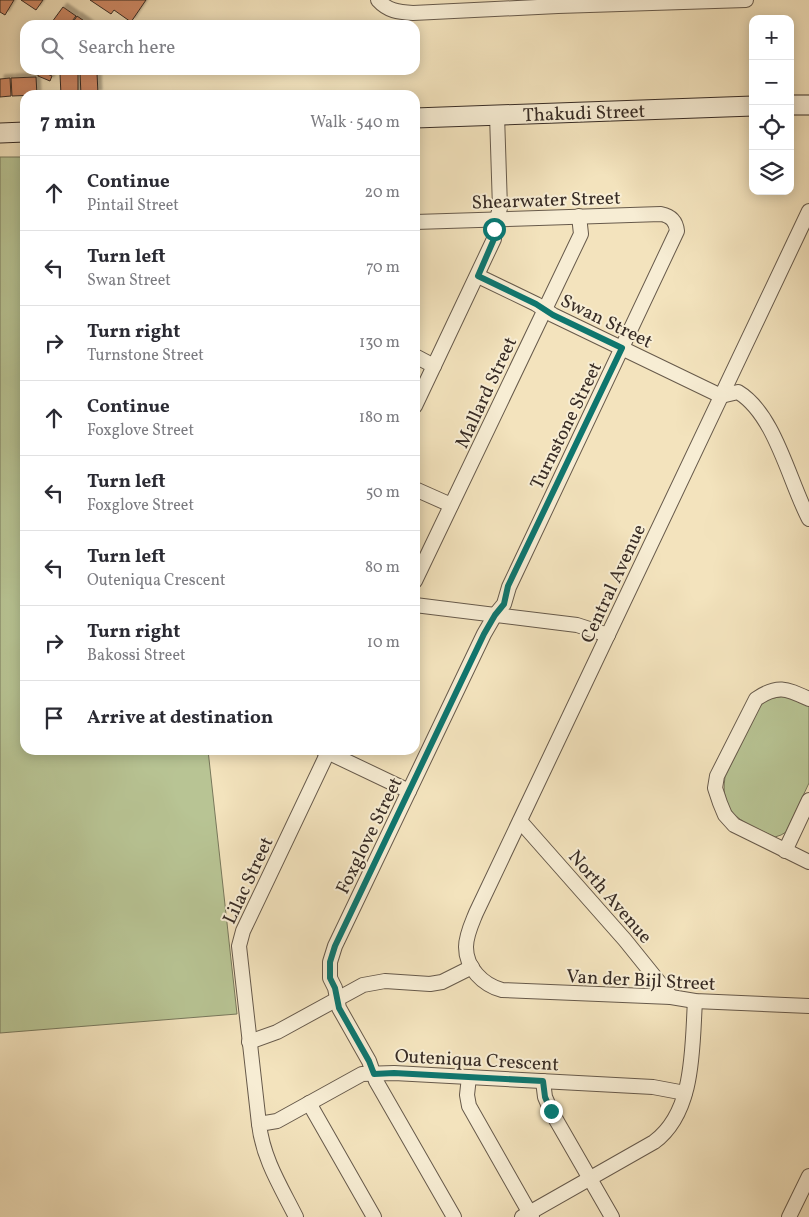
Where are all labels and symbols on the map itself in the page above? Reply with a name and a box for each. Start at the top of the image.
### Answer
street label: Thakudi Street [522,99,646,129]
street label: Shearwater Street [471,185,621,217]
route start [483,218,506,241]
street label: Swan Street [556,288,657,355]
street label: Mallard Street [450,333,524,453]
street label: Turnstone Street [525,357,609,494]
street label: Central Avenue [575,520,653,648]
street label: Foxglove Street [330,773,409,899]
street label: Lilac Street [217,833,281,929]
street label: North Avenue [562,845,657,950]
street label: Van der Bijl Street [566,964,717,998]
street label: Outeniqua Crescent [394,1044,560,1078]
route end [540,1100,563,1123]

